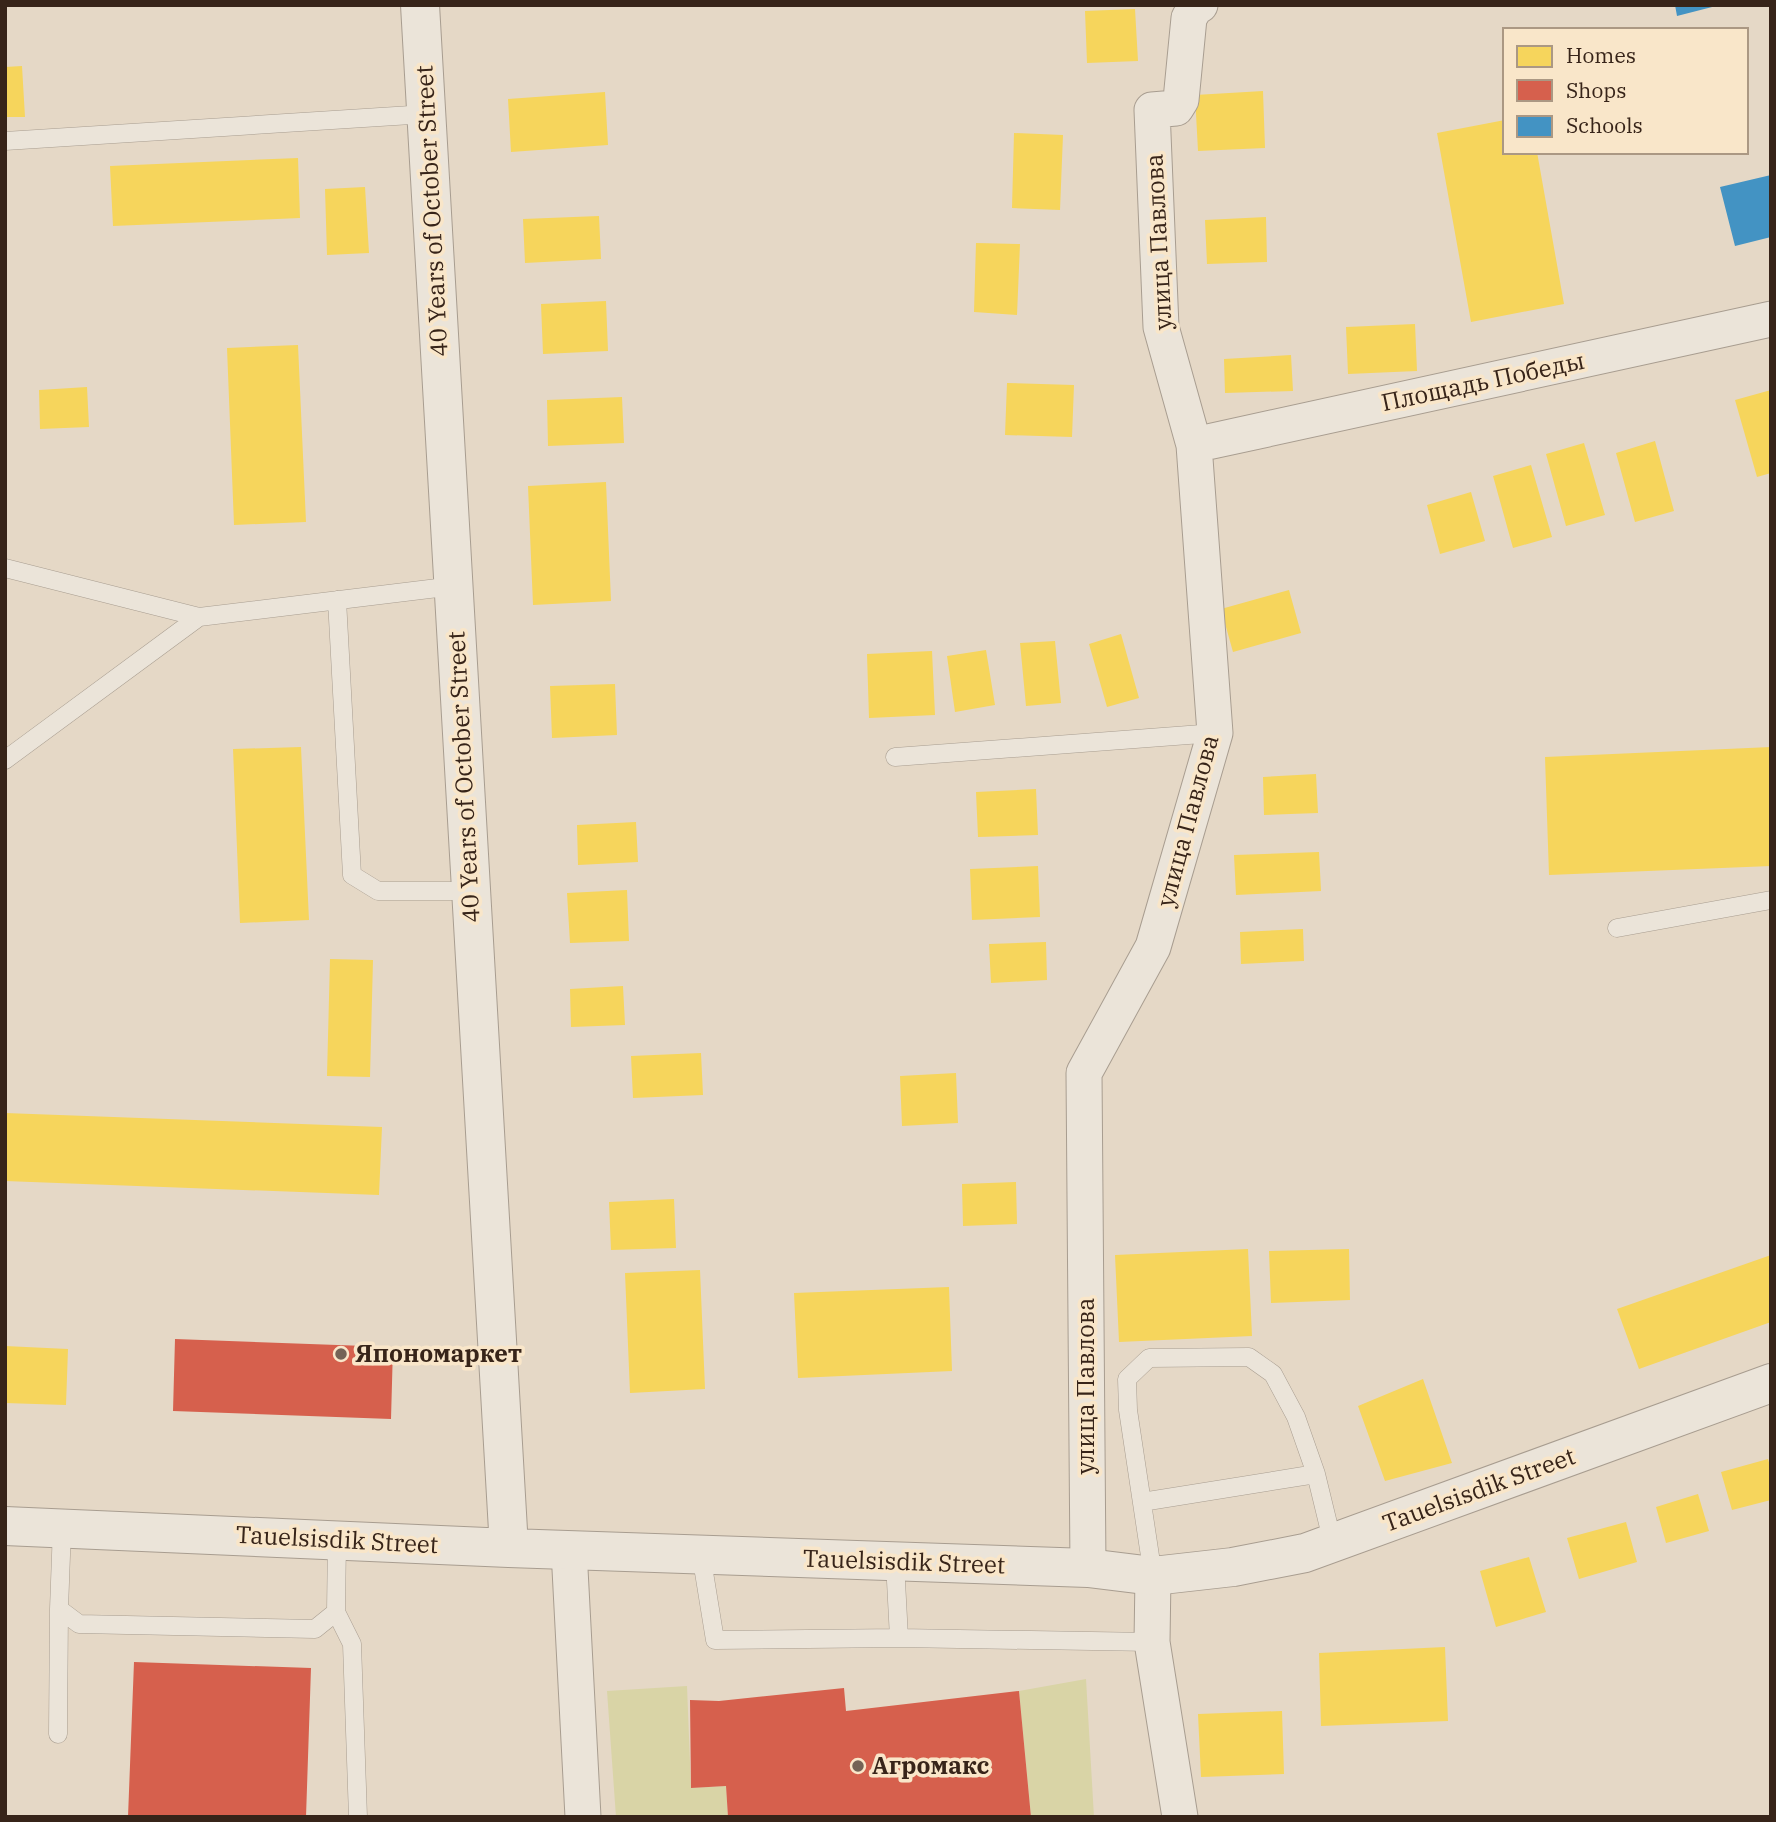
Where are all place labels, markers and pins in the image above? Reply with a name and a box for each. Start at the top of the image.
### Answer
place label: Япономаркет [355,1337,522,1369]
marker: Япономаркет [333,1346,349,1362]
place label: Агромакс [872,1749,990,1781]
marker: Агромакс [850,1758,866,1774]

